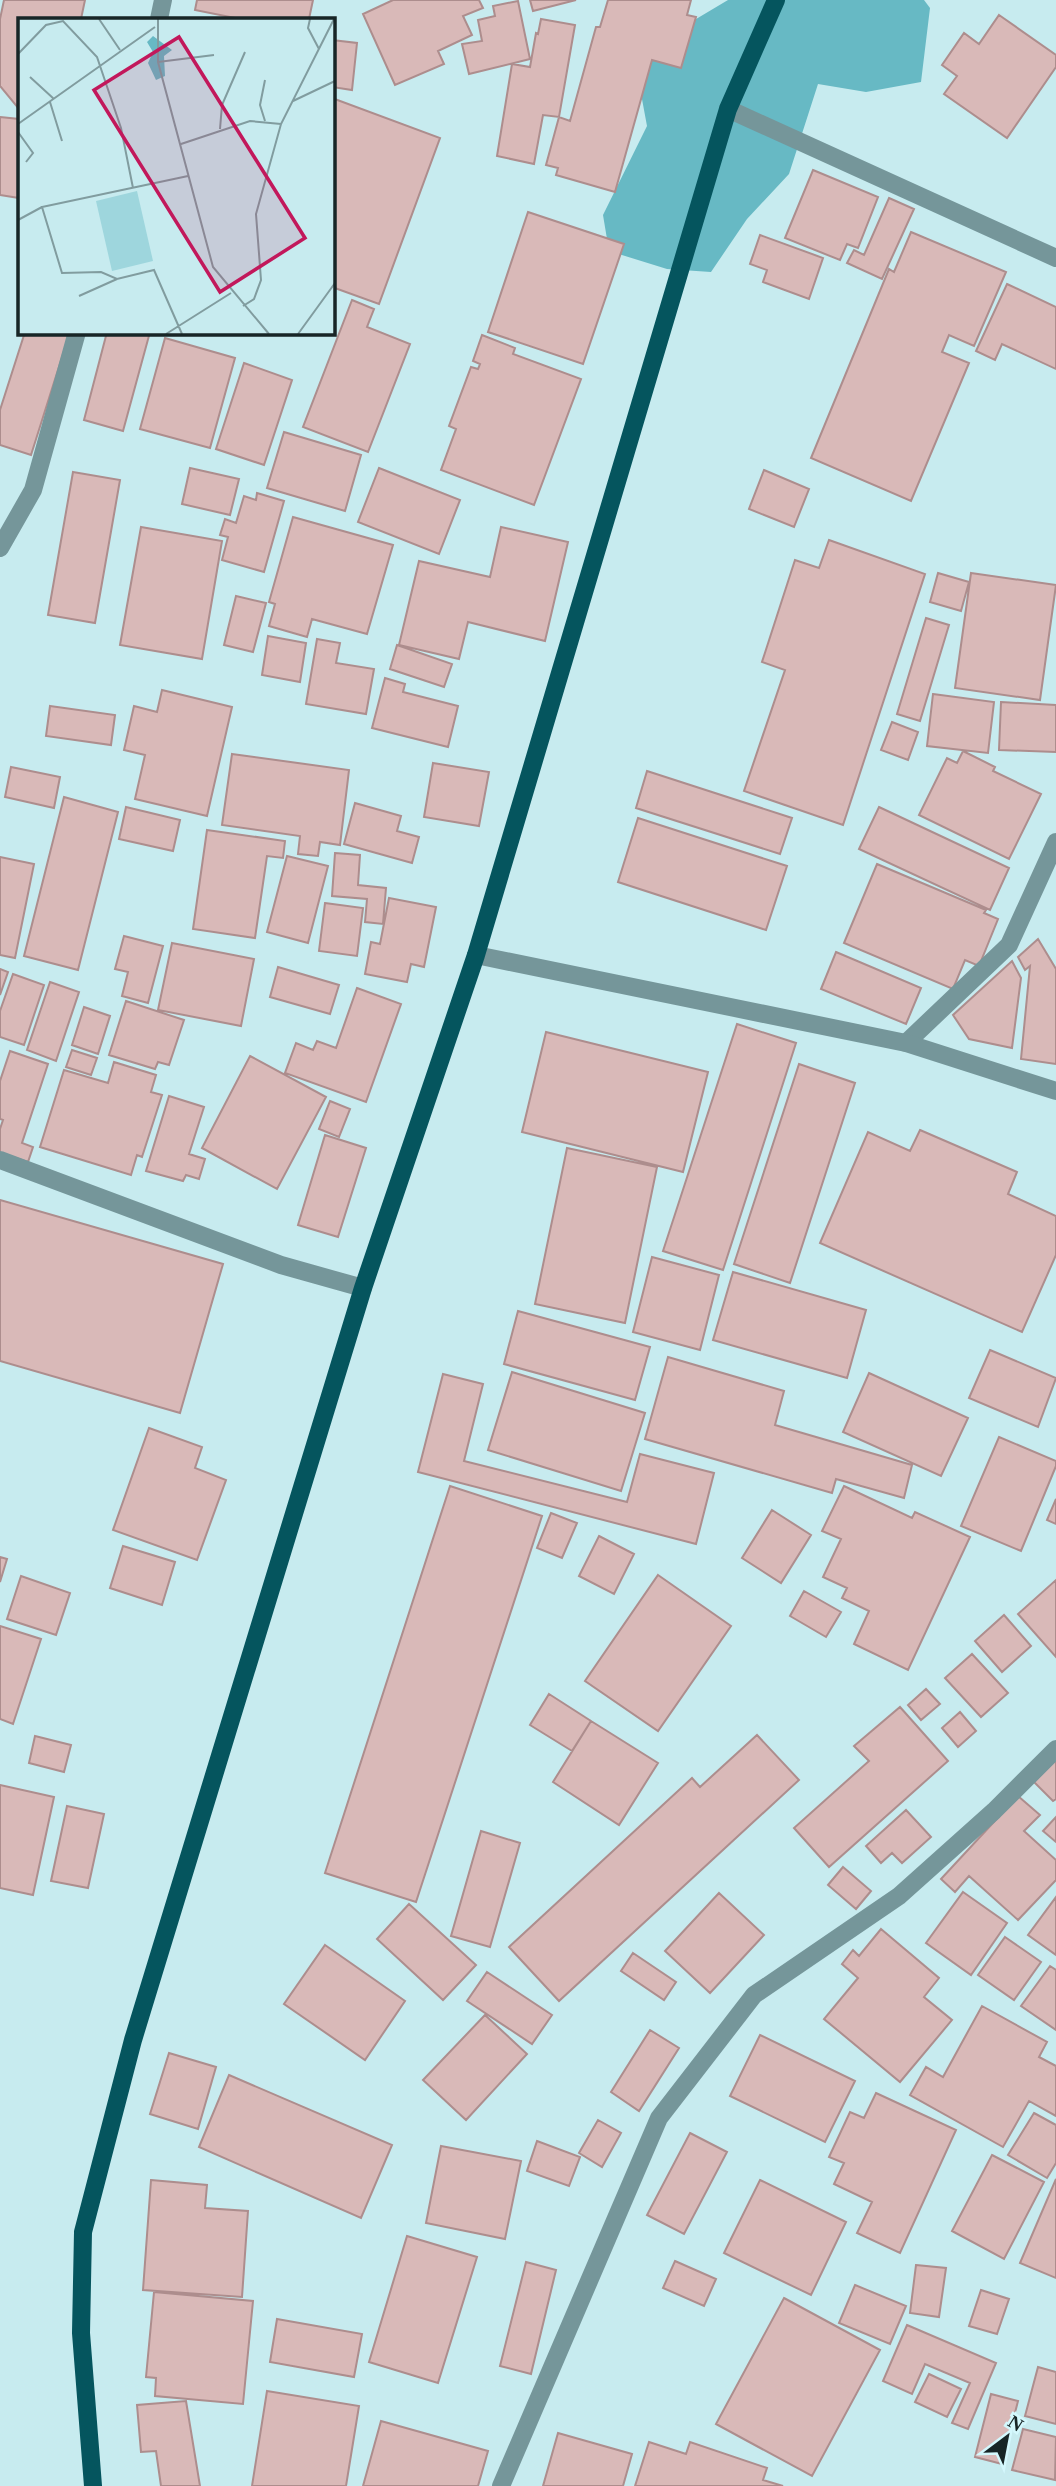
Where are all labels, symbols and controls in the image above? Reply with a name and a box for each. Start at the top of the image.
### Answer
inset map [18,18,334,334]
north arrow [972,2402,1042,2472]
text: N [1004,2410,1027,2436]

